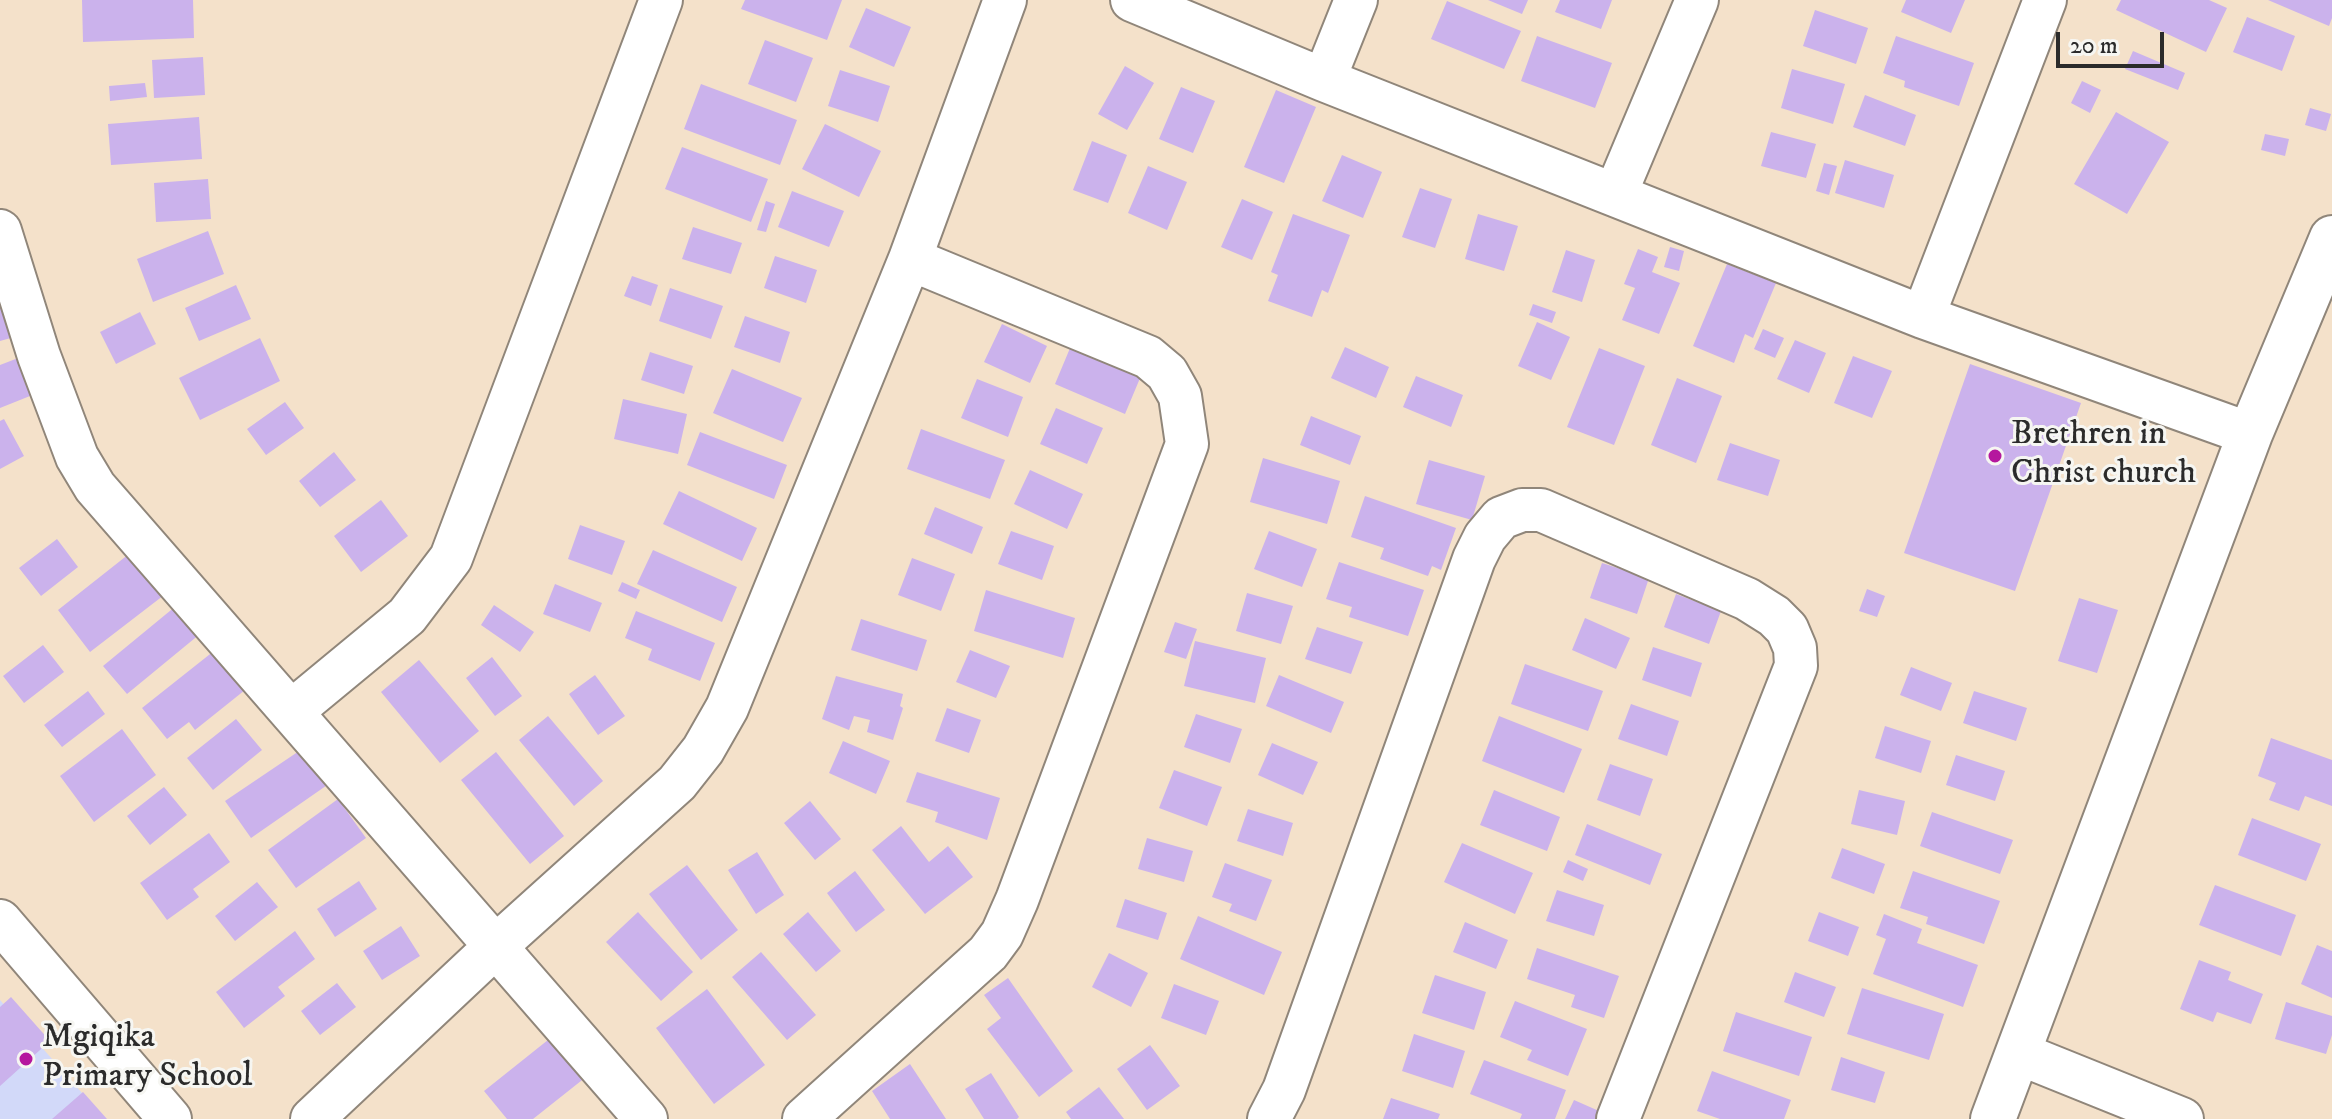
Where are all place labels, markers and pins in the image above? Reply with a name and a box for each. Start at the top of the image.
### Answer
place label: Brethren in Christ church [2011,416,2196,496]
marker: Brethren in Christ church [1986,447,2004,465]
place label: Mgiqika Primary School [42,1019,253,1098]
marker: Mgiqika Primary School [17,1050,35,1068]

